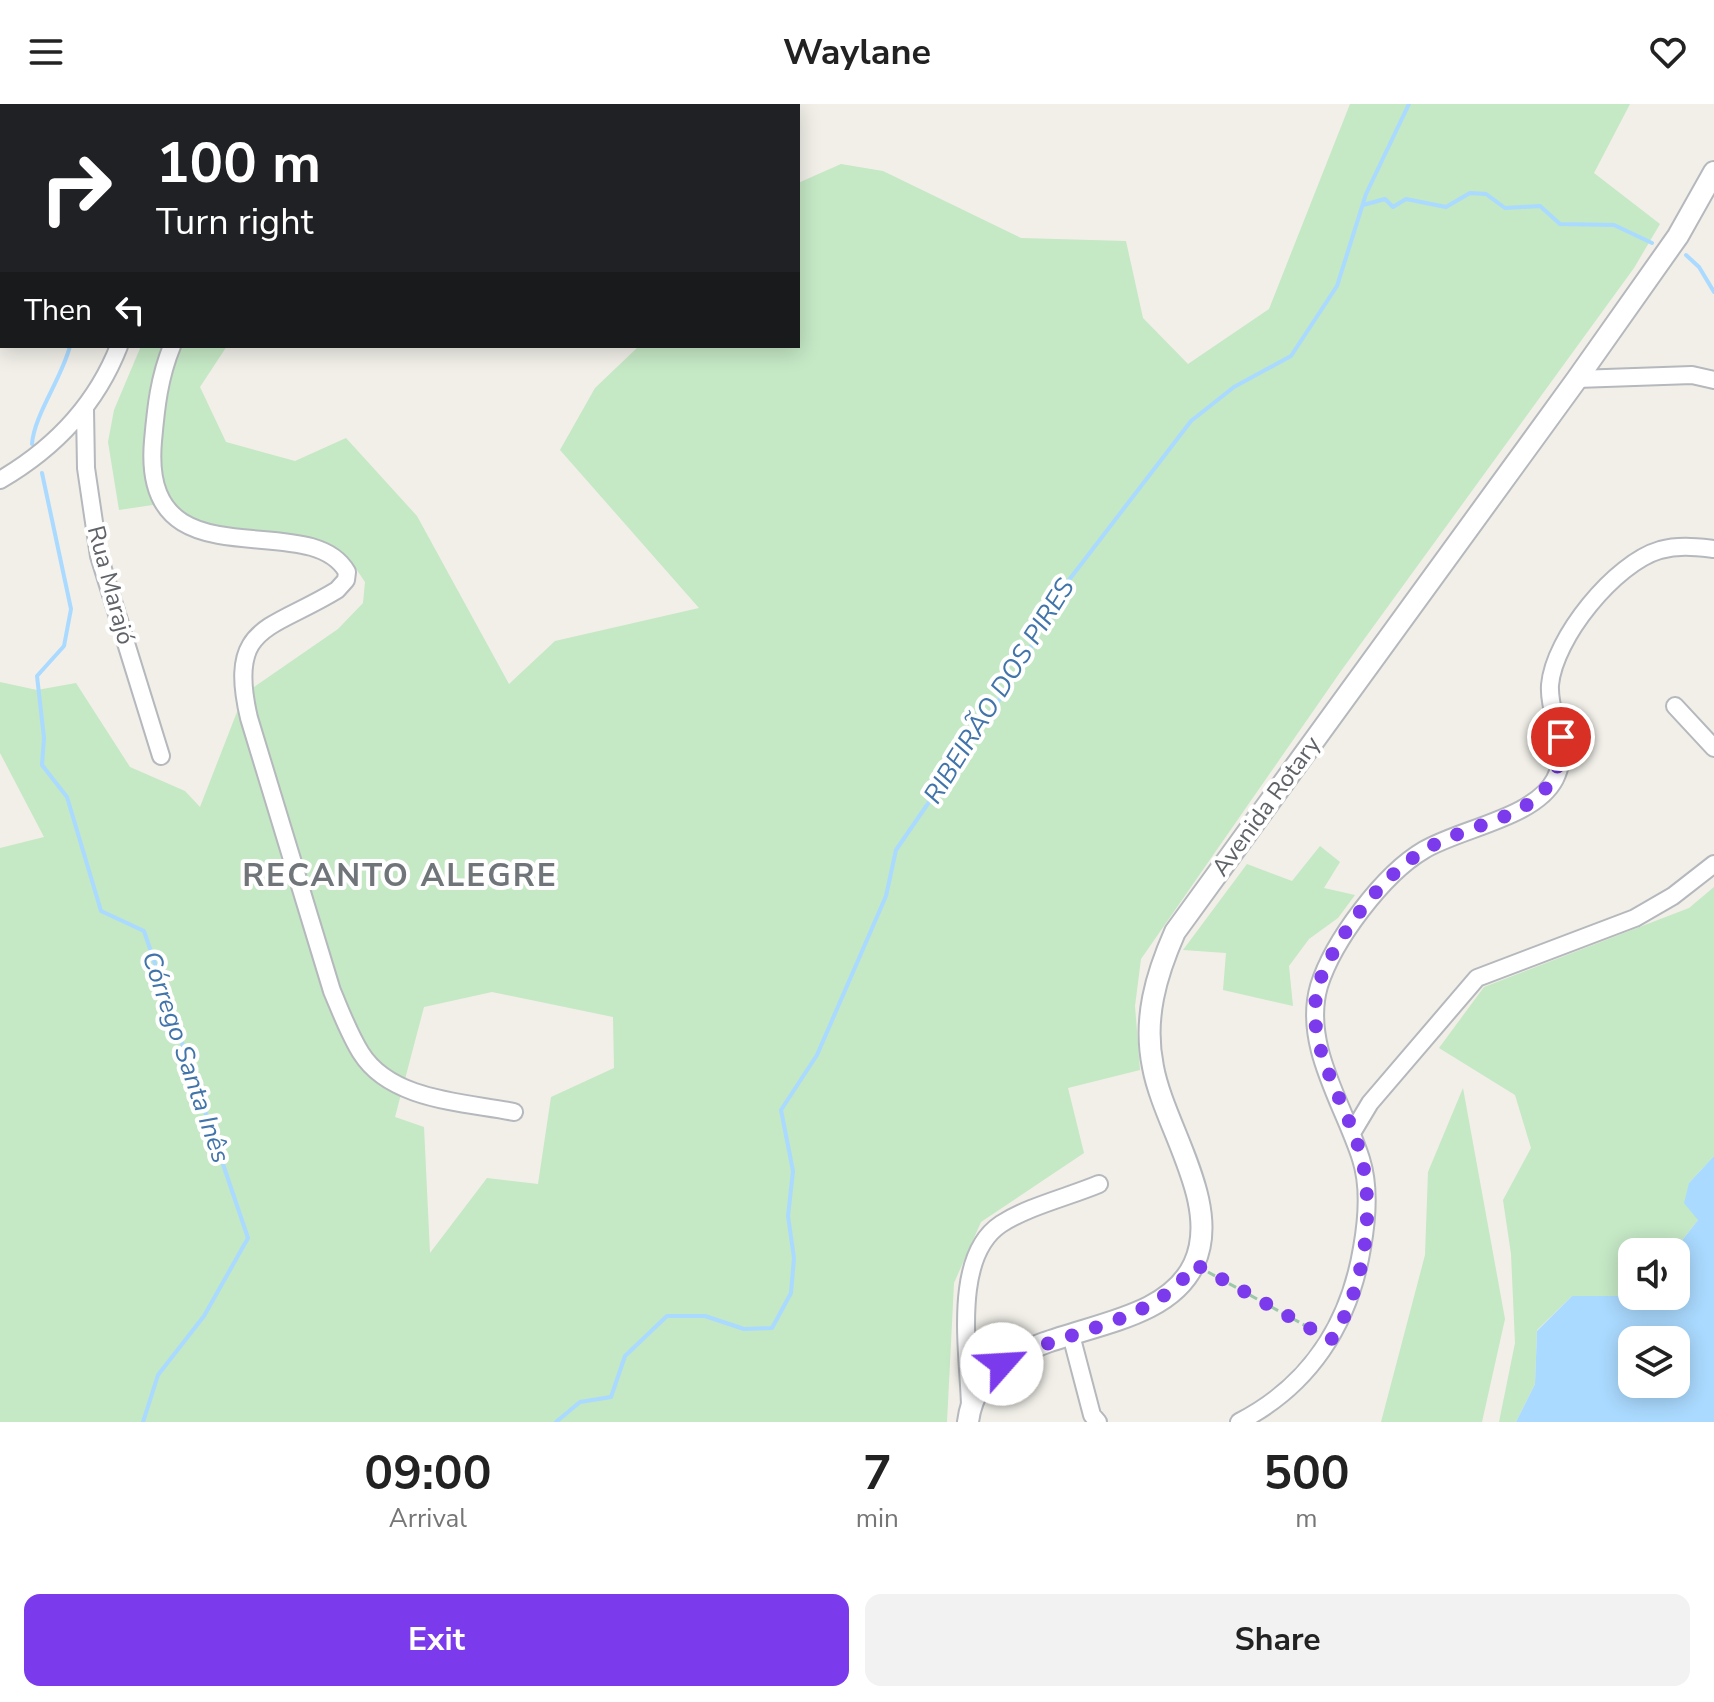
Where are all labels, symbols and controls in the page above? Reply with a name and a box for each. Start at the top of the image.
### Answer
text: Waylane [783,28,931,77]
icon: menu [24,30,68,74]
icon: heart [1646,30,1690,74]
text: 100 m [156,125,321,202]
icon: right [24,136,128,240]
text: Turn right [156,198,313,247]
icon: left [108,288,152,332]
text: Then [24,290,92,331]
street label: Rua Marajó [80,522,142,648]
water label: RIBEIRÃO DOS PIRES [915,572,1083,810]
pin [1527,703,1595,771]
icon: arrive [1539,715,1583,759]
street label: Avenida Rotary [1204,729,1328,882]
district label: RECANTO ALEGRE [242,854,558,897]
water label: Córrego Santa Inês [133,947,239,1167]
map controls [1618,1238,1690,1398]
button: sound [1618,1238,1690,1310]
position arrow [960,1322,1044,1406]
button: layers [1618,1326,1690,1398]
text: 09:00 [364,1440,491,1506]
text: 7 [863,1440,892,1506]
text: 500 [1263,1440,1350,1506]
text: Arrival [389,1501,467,1536]
text: min [856,1501,899,1536]
text: m [1295,1501,1318,1536]
button: Exit [24,1594,849,1686]
button: Share [865,1594,1690,1686]

